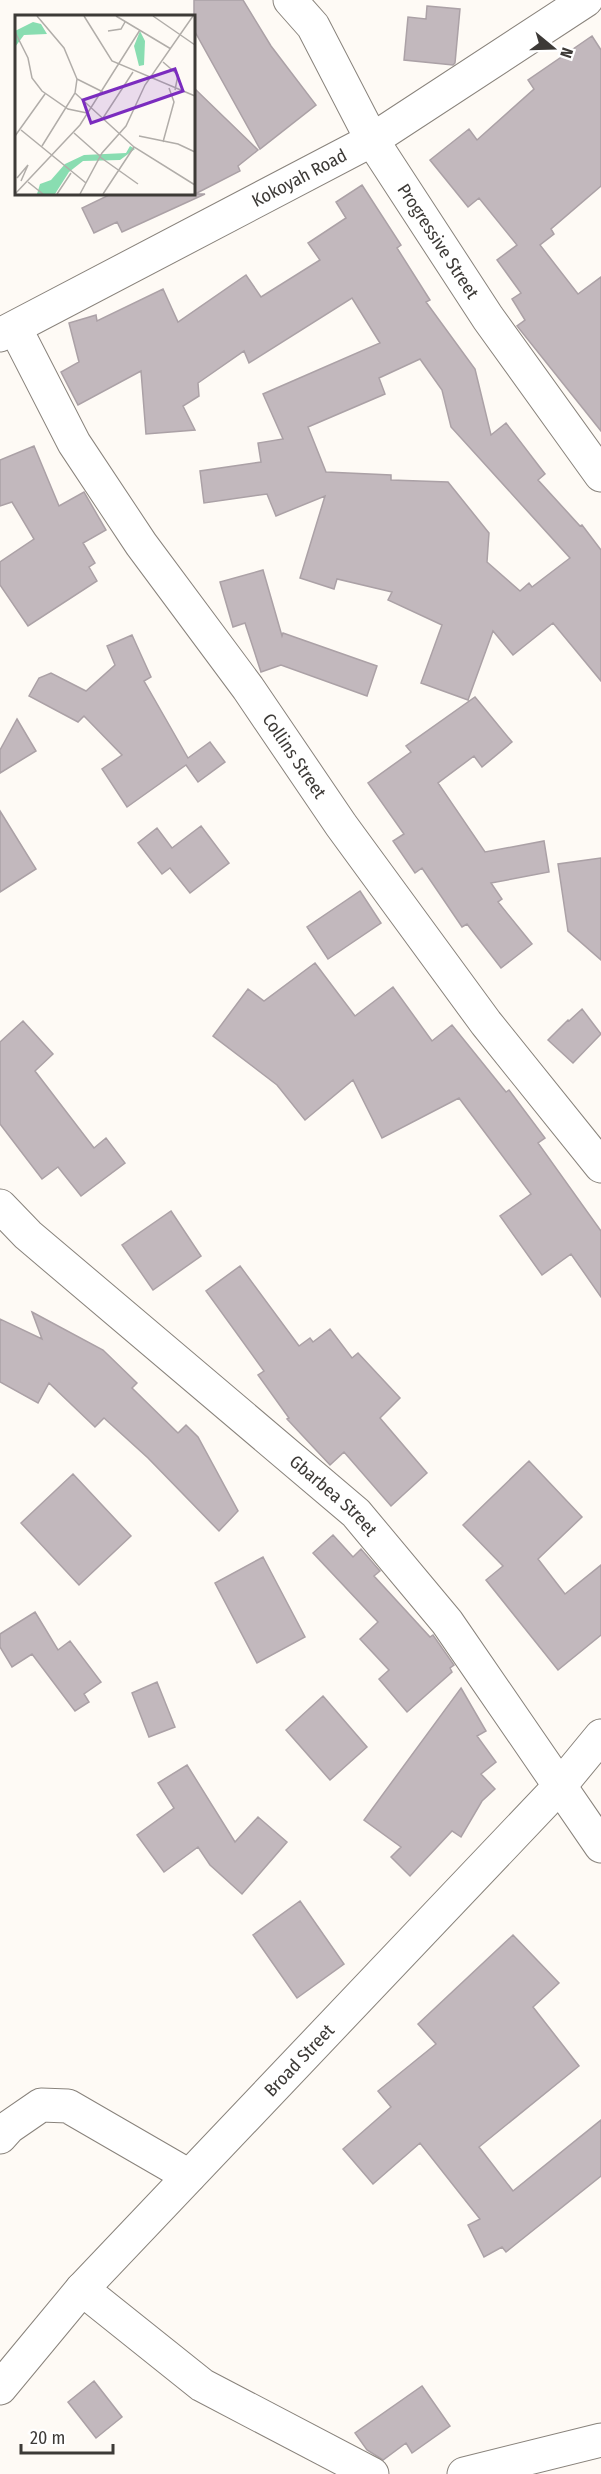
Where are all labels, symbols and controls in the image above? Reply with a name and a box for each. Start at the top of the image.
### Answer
inset map [15,15,195,195]
north arrow [523,18,583,78]
text: N [556,45,577,60]
street label: Kokoyah Road [248,144,351,212]
street label: Progressive Street [393,180,484,303]
street label: Collins Street [257,709,331,803]
street label: Gbarbea Street [285,1451,382,1541]
street label: Broad Street [260,2019,339,2101]
scale bar [21,2417,112,2455]
text: 20 m [30,2427,65,2449]

